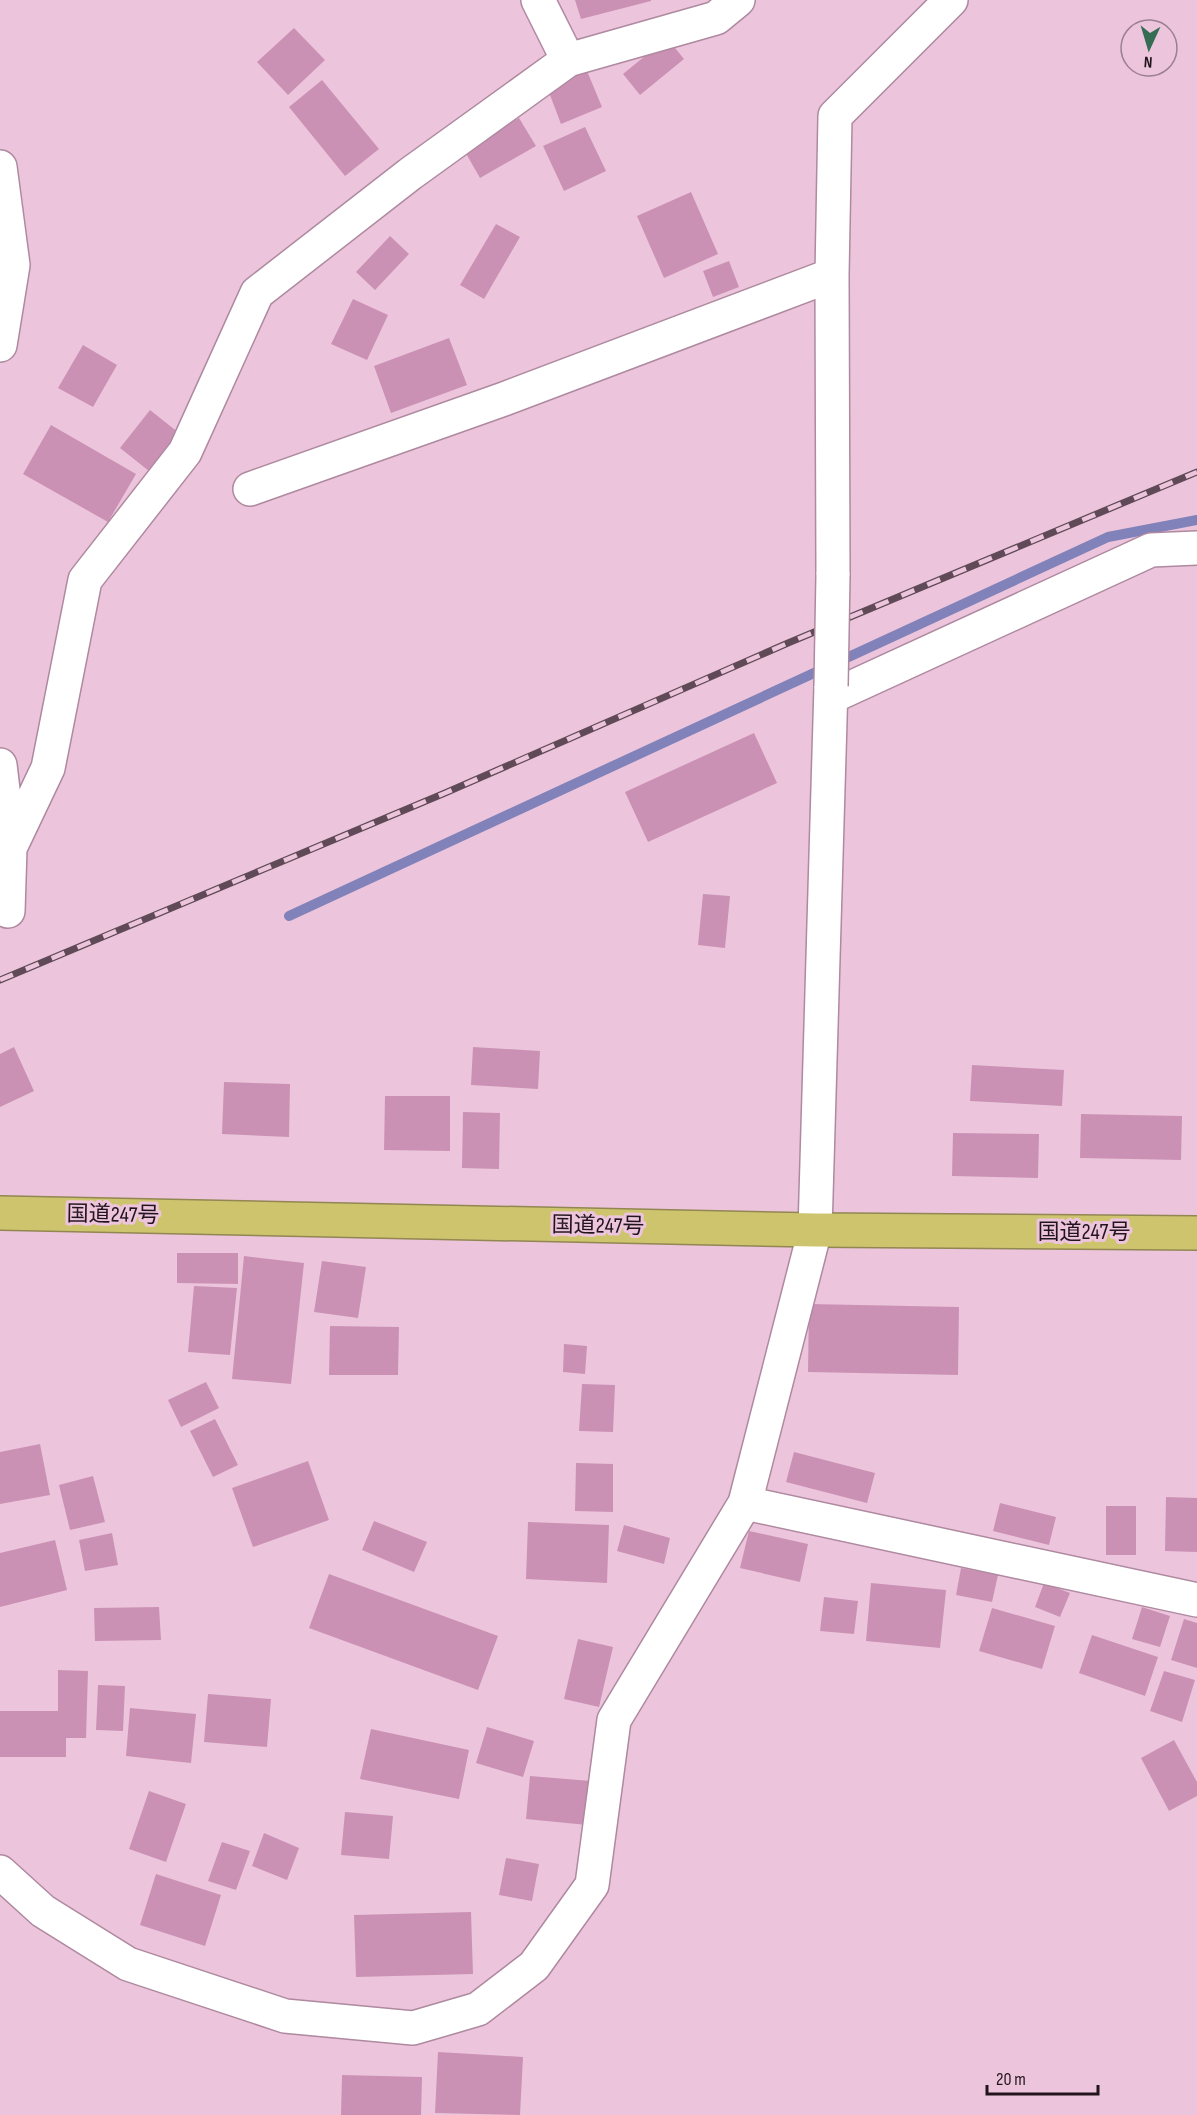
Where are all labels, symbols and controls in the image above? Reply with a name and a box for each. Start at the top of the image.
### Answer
north arrow [1119,18,1179,78]
text: N [1143,52,1153,71]
street label: 国道247号 [66,1201,160,1229]
street label: 国道247号 [551,1212,645,1240]
street label: 国道247号 [1038,1219,1130,1246]
scale bar [987,2058,1098,2096]
text: 20 m [996,2069,1026,2090]

